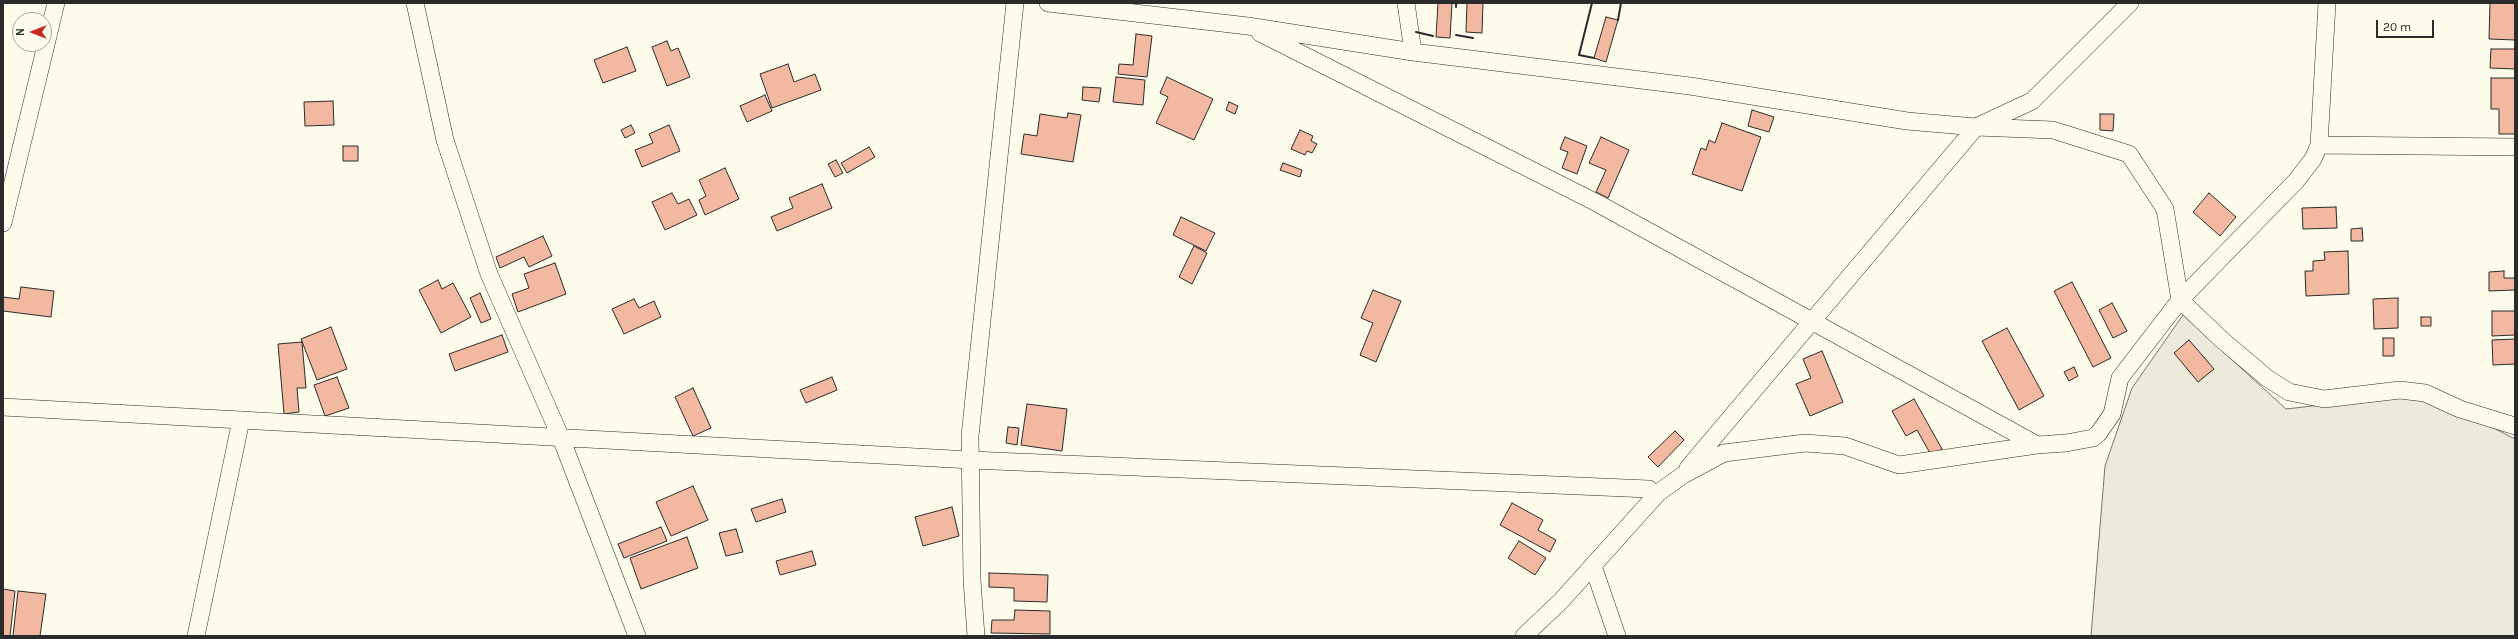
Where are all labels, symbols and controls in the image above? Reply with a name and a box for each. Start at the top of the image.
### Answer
north arrow [12,12,52,52]
scale bar [2378,12,2436,38]
text: 20 m [2383,20,2411,34]
text: N [14,28,27,36]

